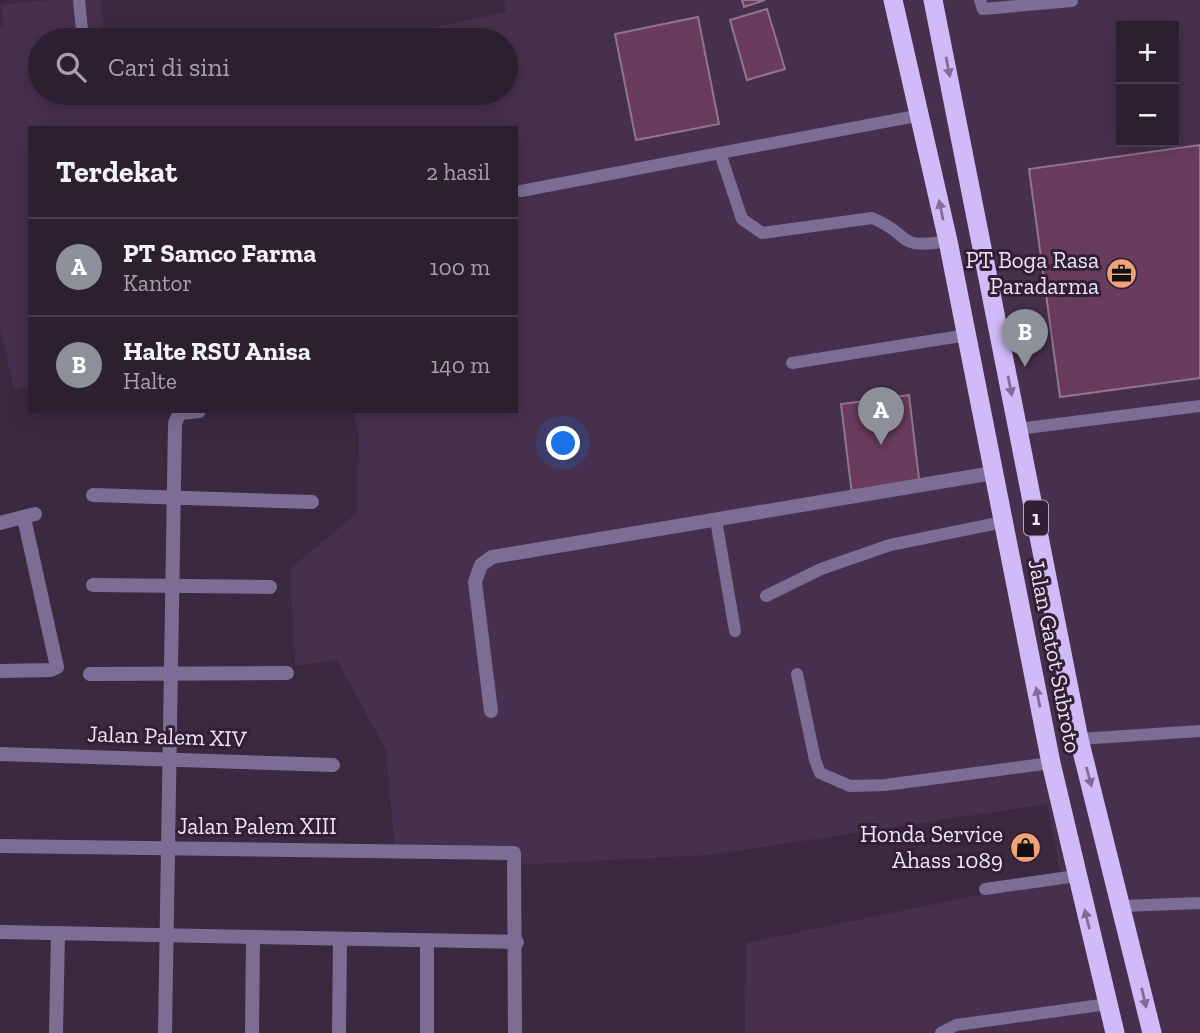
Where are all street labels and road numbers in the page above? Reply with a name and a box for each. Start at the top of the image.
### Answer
road number: 1 [1024,500,1048,536]
street label: Jalan Gatot Subroto [1022,557,1088,755]
street label: Jalan Palem XIV [87,719,247,753]
street label: Jalan Palem XIII [177,812,337,840]

